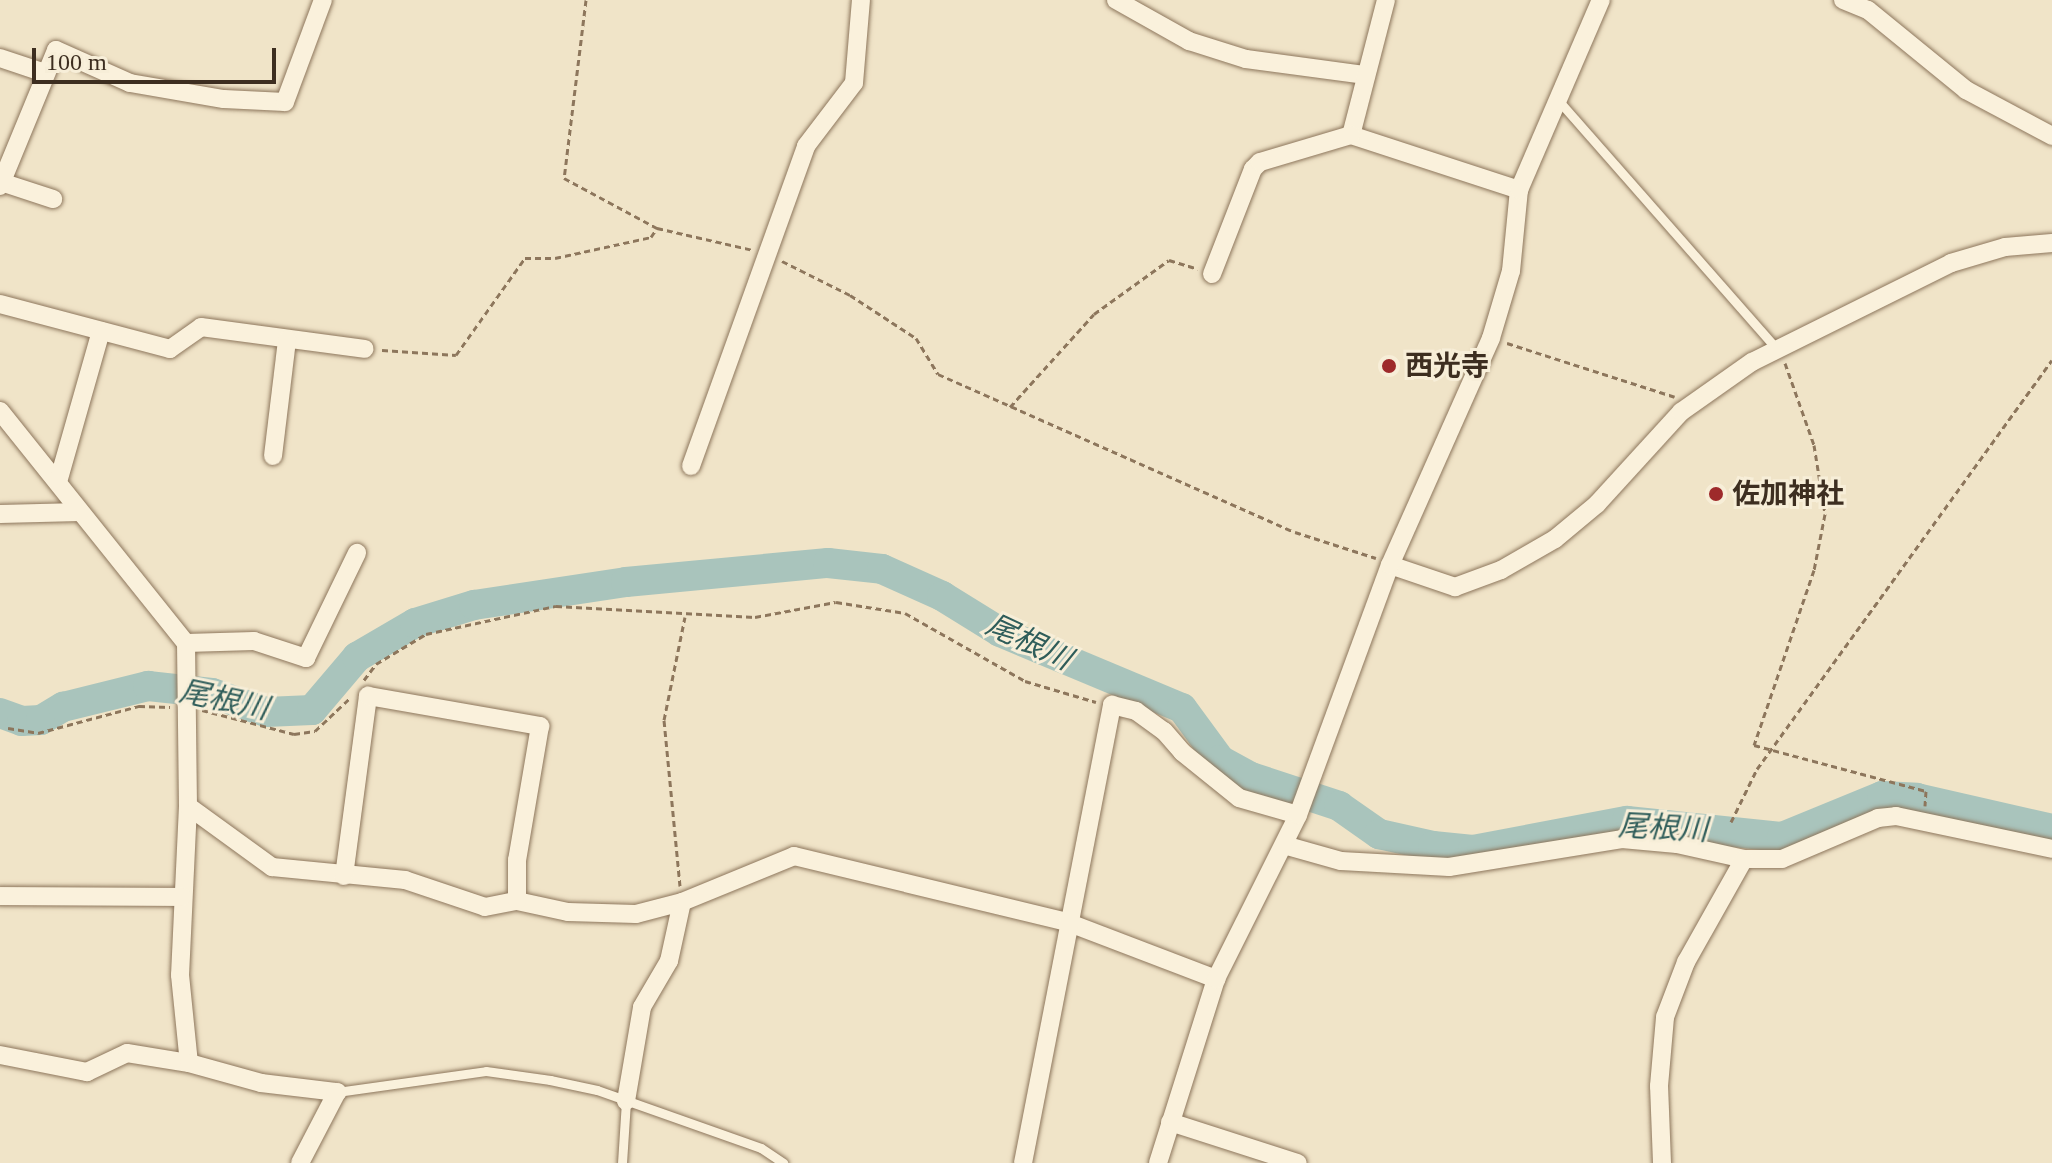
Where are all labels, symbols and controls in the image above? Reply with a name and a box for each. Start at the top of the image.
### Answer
scale bar [36,32,280,82]
text: 100 m [46,49,107,75]
place label: 西光寺 [1405,349,1489,383]
marker: 西光寺 [1380,357,1398,375]
place label: 佐加神社 [1732,477,1844,511]
marker: 佐加神社 [1707,485,1725,503]
water label: 尾根川 [981,607,1077,677]
water label: 尾根川 [176,673,272,727]
water label: 尾根川 [1617,808,1709,848]

